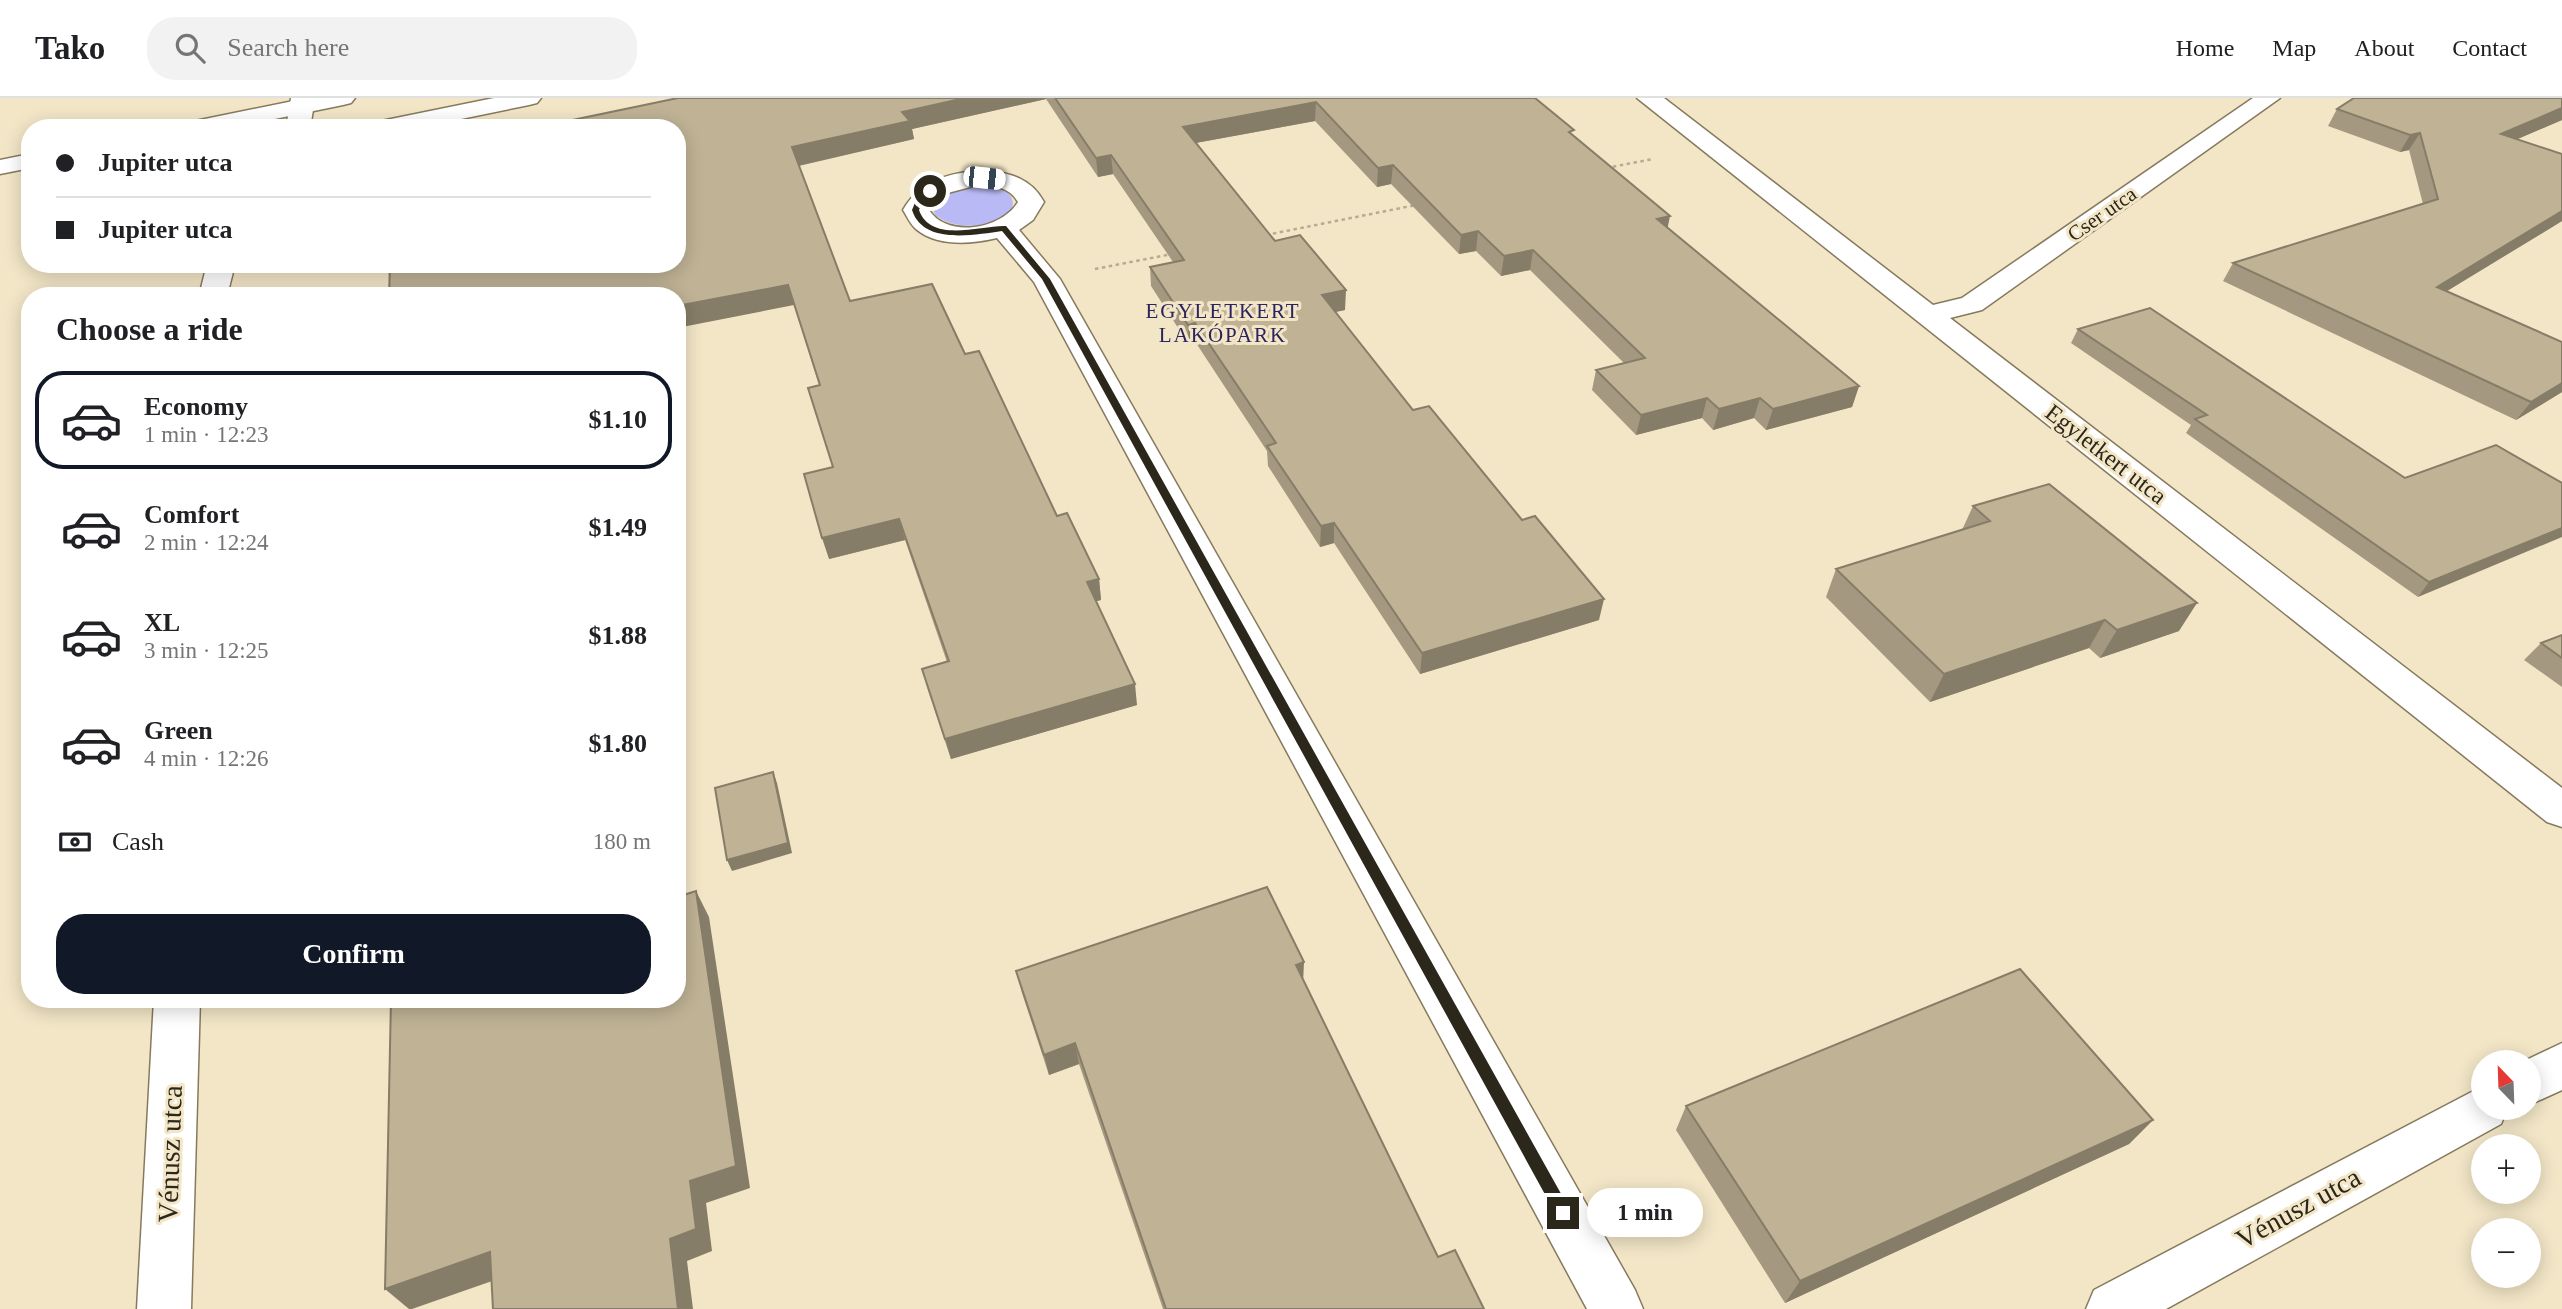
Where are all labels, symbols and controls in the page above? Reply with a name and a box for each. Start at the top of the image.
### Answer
search box [147,17,637,80]
icon: search [171,29,209,67]
text: Tako [35,30,105,66]
text: Search here [227,33,349,62]
text: Home [2176,35,2234,61]
text: Map [2272,35,2316,61]
text: About [2354,35,2414,61]
text: Contact [2452,35,2527,61]
text: Jupiter utca [98,148,233,177]
car [963,165,1006,191]
route start [914,175,946,207]
street label: Cser utca [2063,181,2142,246]
text: Jupiter utca [98,215,233,244]
district label: EGYLETKERT LAKÓPARK [1145,299,1301,347]
text: Choose a ride [56,311,243,347]
icon: car [60,389,123,452]
text: Economy [144,392,248,421]
street label: Egyletkert utca [2040,399,2172,509]
text: $1.10 [589,405,647,434]
text: 1 min · 12:23 [144,422,269,447]
icon: car [60,497,123,560]
text: Comfort [144,500,239,529]
text: $1.49 [589,513,647,542]
text: 2 min · 12:24 [144,530,269,555]
icon: car [60,605,123,668]
text: XL [144,608,180,637]
text: $1.88 [589,621,647,650]
text: 3 min · 12:25 [144,638,269,663]
icon: car [60,713,123,776]
text: Green [144,716,213,745]
text: $1.80 [589,729,647,758]
text: 4 min · 12:26 [144,746,269,771]
icon: cash [56,823,94,861]
text: Cash [112,827,164,856]
text: 180 m [593,829,651,854]
button: Confirm [56,914,651,994]
north arrow [2471,1050,2541,1120]
map controls [2471,1050,2541,1288]
street label: Vénusz utca [152,1084,188,1223]
button: + [2471,1134,2541,1204]
street label: Vénusz utca [2230,1161,2366,1255]
callout: 1 min [1588,1188,1703,1238]
route end [1547,1197,1579,1229]
text: 1 min [1617,1200,1673,1225]
button: − [2471,1218,2541,1288]

